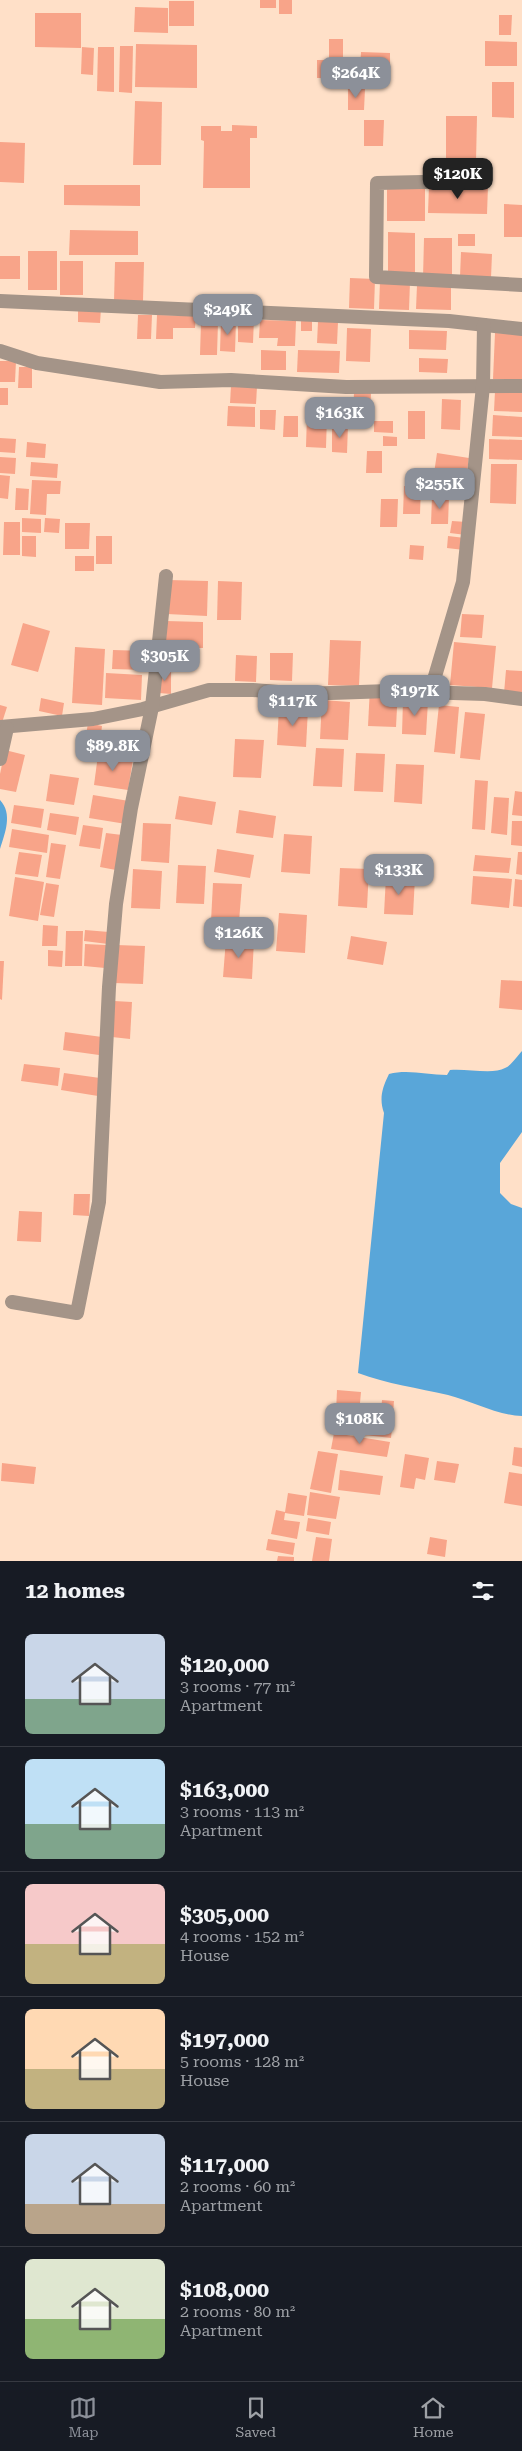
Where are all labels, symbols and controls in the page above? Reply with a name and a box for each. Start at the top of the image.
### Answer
pin: $264K [321,56,391,99]
text: $264K [332,63,380,82]
pin: $120K [423,158,493,200]
text: $120K [434,164,482,183]
pin: $249K [193,294,263,336]
text: $249K [204,300,252,319]
pin: $163K [305,396,375,439]
text: $163K [316,403,364,422]
pin: $255K [405,468,475,510]
text: $255K [416,474,464,493]
pin: $305K [130,640,200,682]
text: $305K [141,646,189,665]
pin: $197K [380,674,450,717]
text: $197K [391,681,439,700]
pin: $117K [258,684,328,727]
text: $117K [269,691,317,710]
pin: $89.8K [72,730,154,772]
text: $89.8K [86,736,140,755]
pin: $133K [364,854,434,896]
text: $133K [375,860,423,879]
pin: $126K [204,916,274,959]
text: $126K [215,923,263,942]
pin: $108K [325,1402,395,1445]
text: $108K [336,1409,384,1428]
icon: filters [469,1577,497,1605]
text: 12 homes [25,1579,125,1603]
text: $120,000 [180,1653,269,1677]
icon: home [65,1654,125,1714]
text: 3 rooms · 77 m² [180,1677,295,1696]
text: Apartment [180,1696,263,1715]
text: $163,000 [180,1778,269,1802]
icon: home [65,1779,125,1839]
text: 3 rooms · 113 m² [180,1802,304,1821]
text: Apartment [180,1821,263,1840]
text: $305,000 [180,1903,269,1927]
icon: home [65,1904,125,1964]
text: 4 rooms · 152 m² [180,1927,304,1946]
text: House [180,1946,229,1965]
text: $197,000 [180,2028,269,2052]
icon: home [65,2029,125,2089]
text: 5 rooms · 128 m² [180,2052,304,2071]
text: House [180,2071,229,2090]
text: $117,000 [180,2153,269,2177]
icon: home [65,2154,125,2214]
text: 2 rooms · 60 m² [180,2177,295,2196]
text: Apartment [180,2196,263,2215]
text: $108,000 [180,2278,269,2302]
icon: home [65,2279,125,2339]
text: 2 rooms · 80 m² [180,2302,295,2321]
text: Apartment [180,2321,263,2340]
tab: Map [68,2394,98,2440]
tab: Saved [235,2394,276,2440]
tab: Home [413,2394,454,2440]

